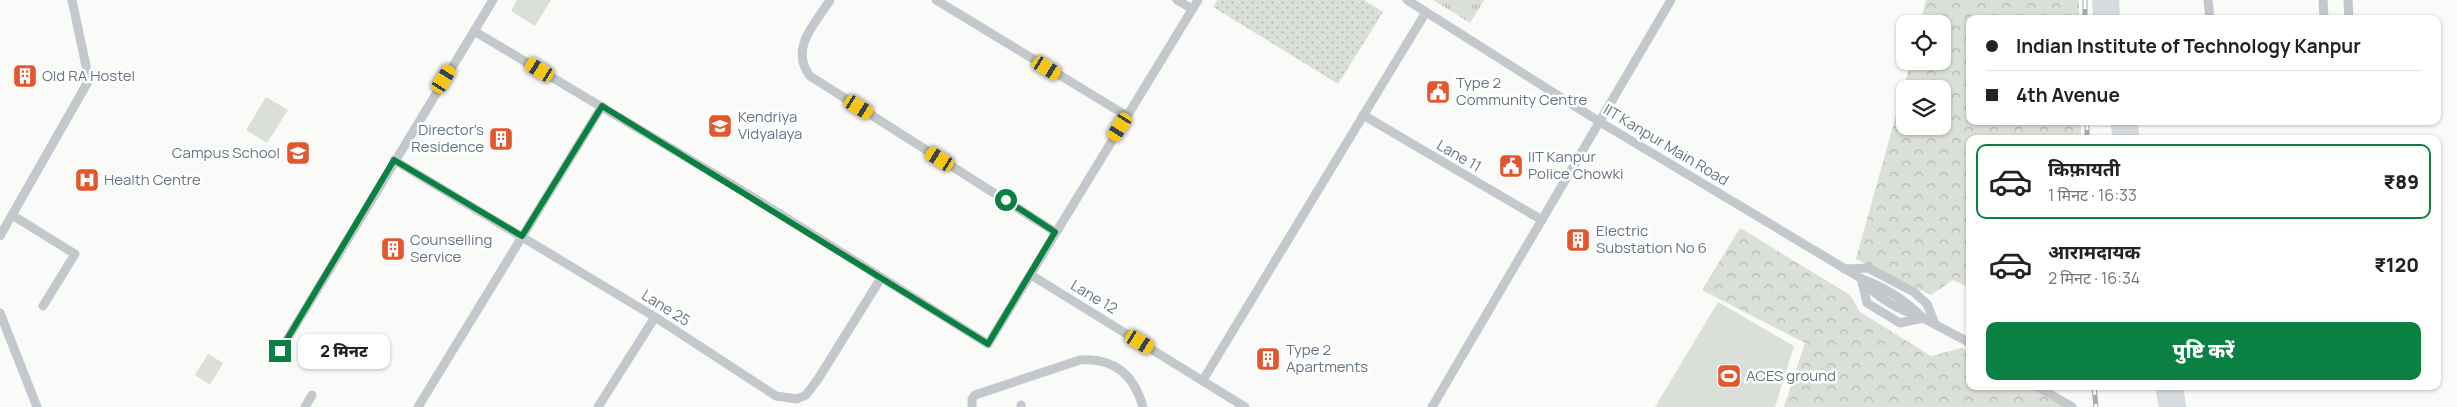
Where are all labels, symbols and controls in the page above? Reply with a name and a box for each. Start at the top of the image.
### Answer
map controls [1896,15,1951,135]
button: locate [1896,15,1951,70]
text: Indian Institute of Technology Kanpur [2016,33,2361,59]
car [1030,54,1063,82]
car [523,56,556,84]
car [429,62,458,96]
building icon: Old RA Hostel [12,63,38,89]
place label: Old RA Hostel [42,65,135,86]
place label: Type 2 Community Centre [1456,72,1588,110]
public building icon: Type 2 Community Centre [1425,79,1451,105]
button: layers [1896,80,1951,135]
text: 4th Avenue [2016,82,2120,108]
car [842,93,875,121]
street label: IIT Kanpur Main Road [1600,99,1733,190]
place label: Kendriya Vidyalaya [738,106,802,144]
car [1105,110,1134,144]
school or university icon: Kendriya Vidyalaya [707,113,733,139]
place label: Director's Residence [411,119,484,157]
building icon: Director's Residence [488,126,514,152]
street label: Lane 11 [1433,134,1485,177]
school or university icon: Campus School [285,140,311,166]
place label: Campus School [172,142,280,163]
car [923,145,956,173]
place label: IIT Kanpur Police Chowki [1528,146,1623,184]
public building icon: IIT Kanpur Police Chowki [1498,153,1524,179]
text: किफ़ायती [2048,156,2120,182]
icon: car [1988,159,2033,204]
hospital icon: Health Centre [74,167,100,193]
place label: Health Centre [104,169,201,190]
text: ₹89 [2383,169,2419,195]
text: 1 मिनट · 16:33 [2048,184,2137,206]
route start [995,189,1017,211]
place label: Electric Substation No 6 [1596,220,1707,258]
building icon: Electric Substation No 6 [1565,227,1591,253]
place label: Counselling Service [410,229,492,267]
building icon: Counselling Service [380,236,406,262]
text: आरामदायक [2048,239,2140,265]
icon: car [1988,242,2033,287]
text: ₹120 [2374,252,2419,278]
text: 2 मिनट · 16:34 [2048,267,2140,289]
street label: Lane 12 [1067,274,1122,319]
street label: Lane 25 [638,284,695,331]
button: पुष्टि करें [1986,322,2421,380]
car [1123,328,1156,356]
callout: 2 मिनट [298,334,390,368]
place label: Type 2 Apartments [1286,339,1368,377]
route end [269,340,291,362]
text: 2 मिनट [320,340,368,362]
building icon: Type 2 Apartments [1255,346,1281,372]
sports icon: ACES ground [1716,363,1742,389]
place label: ACES ground [1746,365,1836,386]

